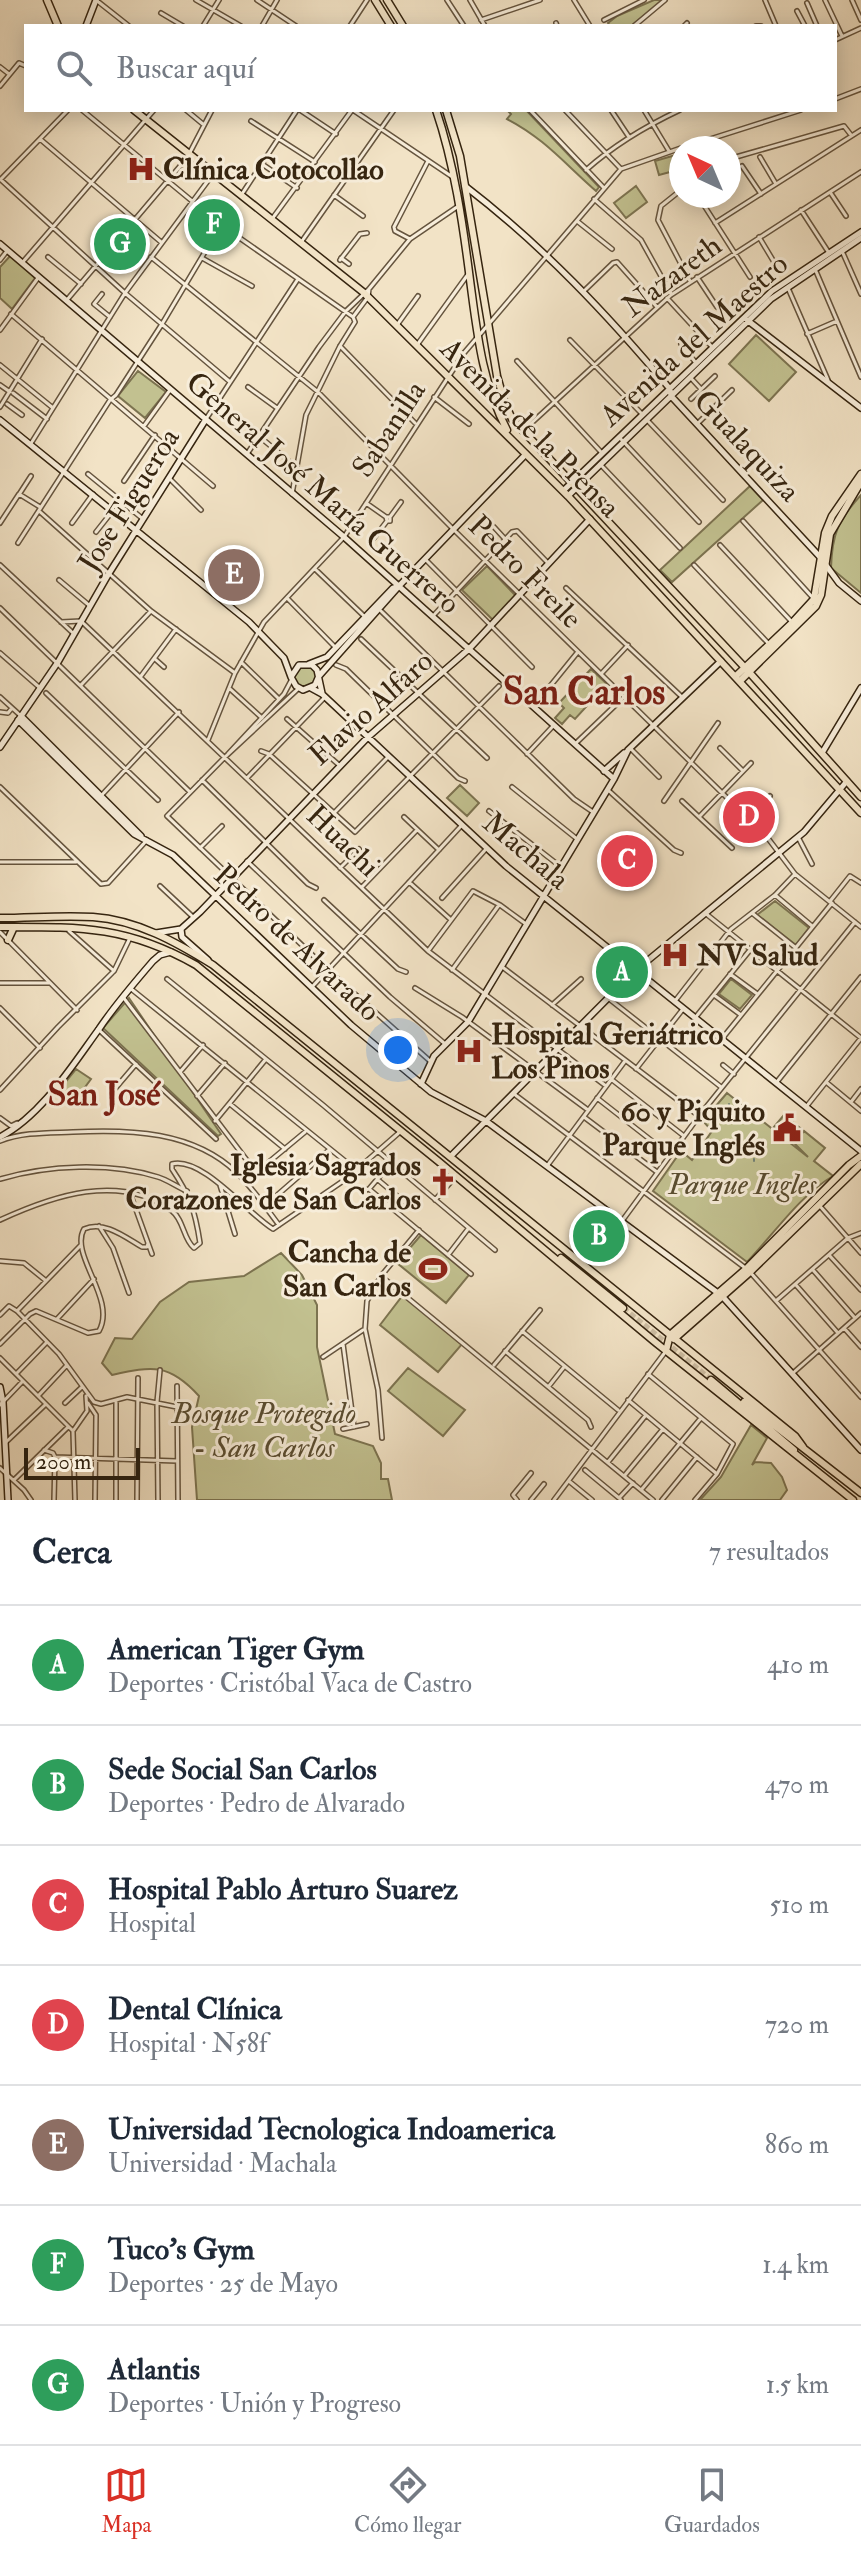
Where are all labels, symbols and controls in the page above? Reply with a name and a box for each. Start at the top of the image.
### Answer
search box [24,24,837,112]
icon: search [52,46,96,90]
text: Buscar aquí [116,50,255,87]
north arrow [669,136,741,208]
place label: Clínica Cotocollao [163,151,384,188]
hospital icon: Clínica Cotocollao [126,154,156,184]
pin: F [188,195,240,255]
pin: G [94,214,146,274]
street label: Nazareth [615,227,729,325]
street label: Avenida del Maestro [591,246,796,435]
street label: Avenida de la Prensa [432,330,628,526]
street label: General José María Guerrero [178,364,468,622]
street label: Sabanilla [344,373,434,484]
street label: Gualaquiza [686,383,808,510]
street label: Jose Figueroa [70,421,188,580]
street label: Pedro Freile [460,507,590,637]
pin: E [208,545,260,605]
street label: Flavio Alfaro [301,643,441,773]
district label: San Carlos [503,668,665,716]
pin: D [723,787,775,847]
street label: Huachi [299,797,388,885]
street label: Machala [475,804,577,898]
pin: C [601,831,653,891]
street label: Pedro de Alvarado [206,856,388,1030]
place label: NV Salud [696,937,818,974]
hospital icon: NV Salud [660,940,690,970]
pin: A [596,942,648,1002]
place label: Hospital Geriátrico Los Pinos [491,1016,723,1087]
your location [378,1030,418,1070]
hospital icon: Hospital Geriátrico Los Pinos [454,1036,484,1066]
district label: San José [48,1073,161,1116]
place label: 60 y Piquito Parque Inglés [602,1093,765,1164]
public building icon: 60 y Piquito Parque Inglés [772,1113,802,1143]
place label: Iglesia Sagrados Corazones de San Carlos [126,1147,421,1218]
park label: Parque Ingles [667,1166,817,1203]
church icon: Iglesia Sagrados Corazones de San Carlos [428,1167,458,1197]
pin: B [573,1206,625,1266]
place label: Cancha de San Carlos [283,1234,411,1305]
sports icon: Cancha de San Carlos [418,1254,448,1284]
park label: Bosque Protegido - San Carlos [170,1395,356,1466]
scale bar [24,1444,140,1480]
text: 200 m [36,1448,91,1476]
text: Cerca [32,1531,111,1574]
text: 7 resultados [709,1536,829,1568]
text: American Tiger Gym [108,1631,364,1668]
text: A [50,1649,66,1681]
text: 410 m [767,1649,829,1681]
text: Deportes · Cristóbal Vaca de Castro [108,1668,472,1700]
text: Sede Social San Carlos [108,1751,377,1788]
text: B [49,1769,67,1801]
text: 470 m [765,1769,829,1801]
text: Deportes · Pedro de Alvarado [108,1788,405,1820]
text: Hospital Pablo Arturo Suarez [108,1871,458,1908]
text: C [48,1889,68,1921]
text: 510 m [769,1889,829,1921]
text: Hospital [108,1908,196,1940]
text: Dental Clínica [108,1991,282,2028]
text: D [47,2009,69,2041]
text: 720 m [765,2009,829,2041]
text: Hospital · N58f [108,2028,267,2060]
text: Universidad Tecnologica Indoamerica [108,2111,555,2148]
text: E [49,2129,67,2161]
text: 860 m [765,2129,829,2161]
text: Universidad · Machala [108,2148,337,2180]
text: Tuco's Gym [108,2231,255,2268]
text: F [50,2249,66,2281]
text: 1.4 km [762,2249,829,2281]
text: Deportes · 25 de Mayo [108,2268,338,2300]
text: Atlantis [108,2351,200,2388]
text: G [47,2369,69,2401]
text: 1.5 km [766,2369,829,2401]
text: Deportes · Unión y Progreso [108,2388,401,2420]
tab: Mapa [101,2463,152,2539]
tab: Cómo llegar [354,2463,461,2539]
tab: Guardados [664,2463,760,2539]

